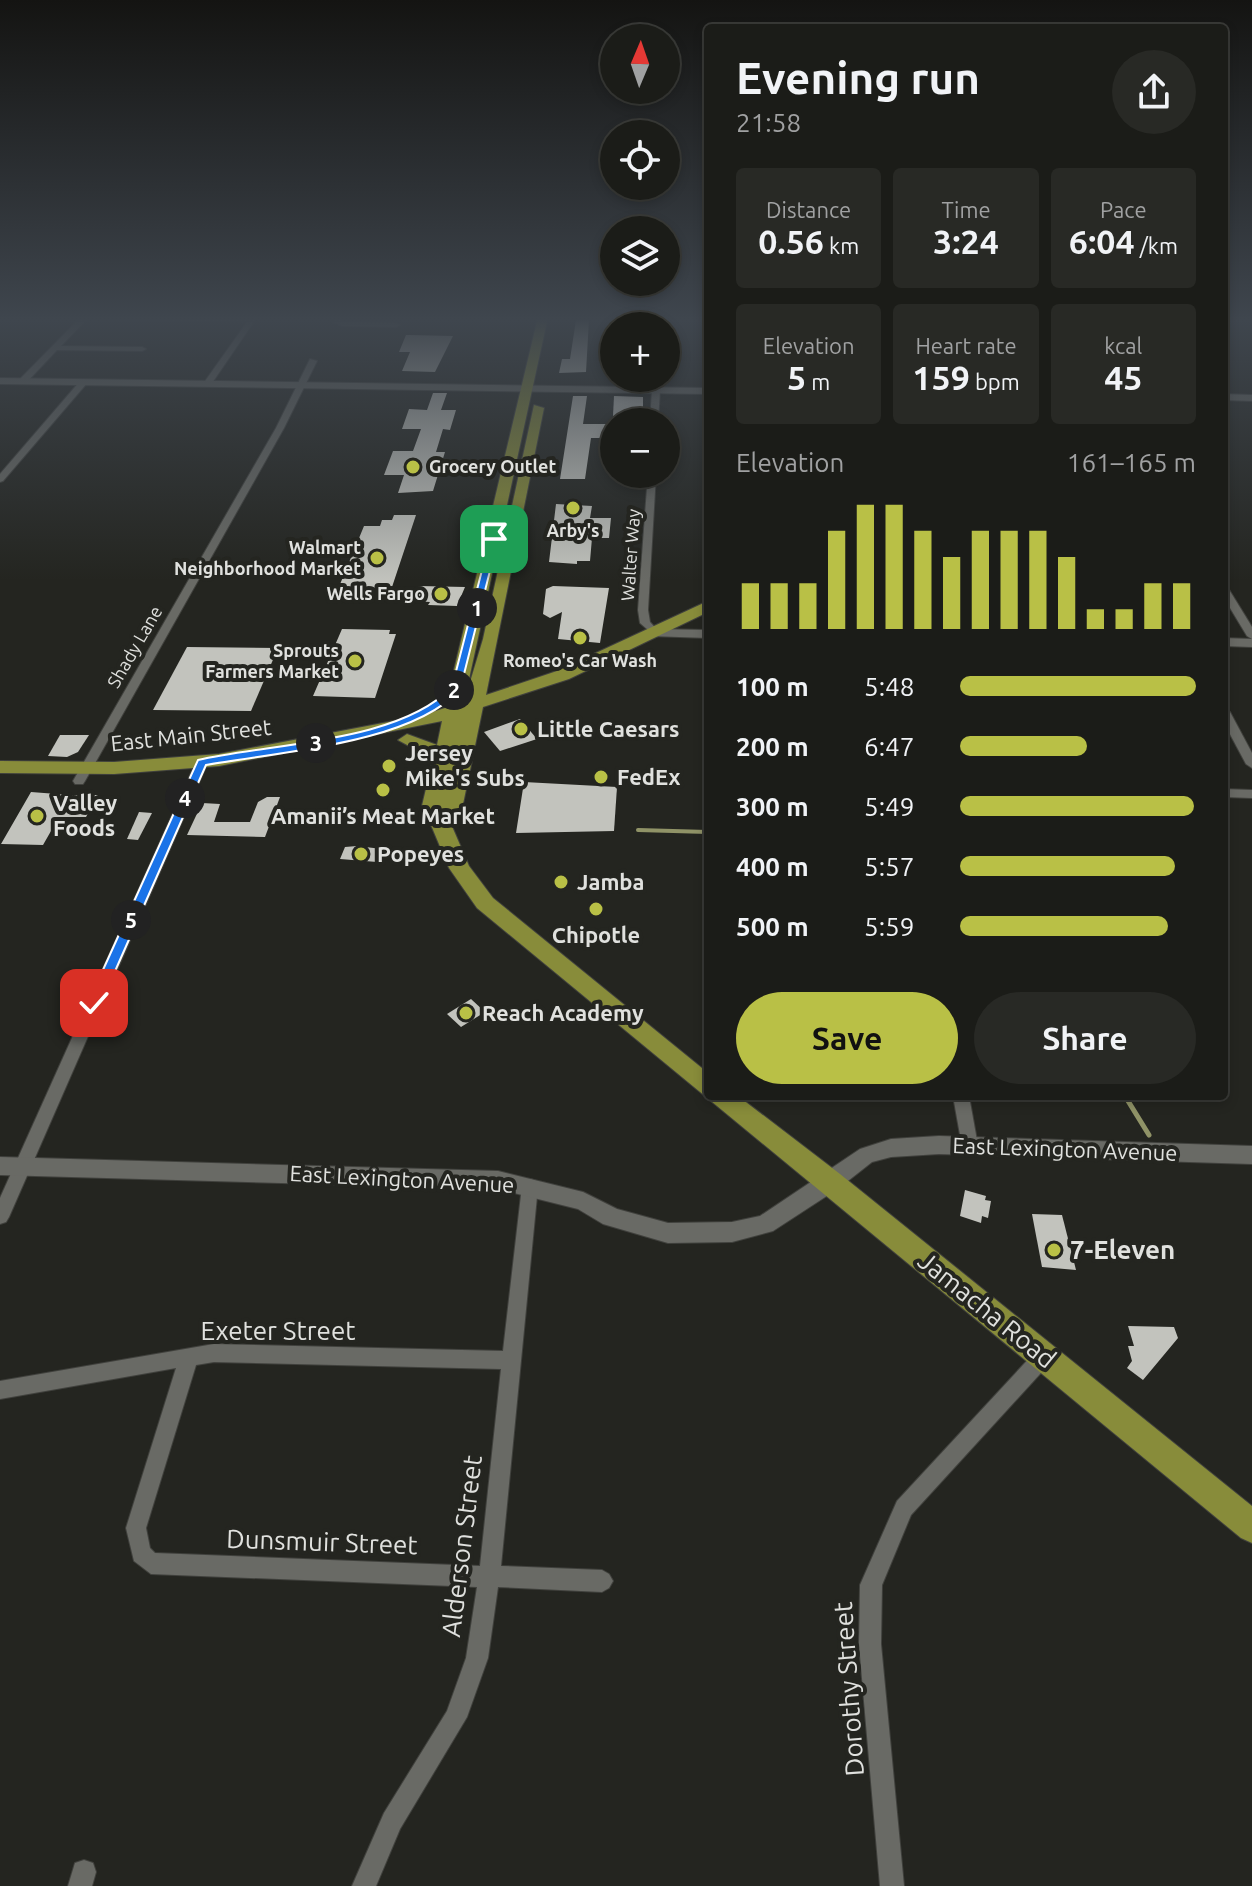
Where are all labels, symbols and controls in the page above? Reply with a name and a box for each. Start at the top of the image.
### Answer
north arrow [600,24,680,104]
map controls [600,24,680,488]
button: share [1112,50,1196,134]
text: Evening run [736,53,980,102]
text: 21:58 [736,108,801,137]
button: locate [600,120,680,200]
text: Distance [766,197,851,222]
text: Time [941,197,991,222]
text: Pace [1100,197,1147,222]
button: layers [600,216,680,296]
text: 0.56 [758,222,824,260]
text: 3:24 [933,222,999,260]
text: 6:04 [1069,222,1135,260]
text: km [824,233,859,258]
text: /km [1135,233,1178,258]
button: + [600,312,680,392]
text: Elevation [763,333,855,358]
text: Heart rate [915,333,1017,358]
text: kcal [1104,333,1142,358]
text: 5 [787,358,806,396]
text: 159 [912,358,970,396]
text: 45 [1104,358,1143,396]
text: m [806,369,830,394]
text: bpm [970,369,1020,394]
button: − [600,408,680,488]
text: Elevation [736,448,844,477]
text: 161–165 m [1067,448,1196,477]
place label: Grocery Outlet [429,456,556,476]
marker: Grocery Outlet [404,458,422,476]
marker: Arby's [564,499,582,517]
pin [460,505,528,573]
street label: Walter Way [617,508,643,602]
icon: arrive [472,517,516,561]
place label: Arby's [546,520,600,540]
place label: Walmart Neighborhood Market [174,537,361,578]
marker: Walmart Neighborhood Market [368,549,386,567]
place label: Wells Fargo [326,583,425,603]
marker: Wells Fargo [432,585,450,603]
pin: 1 [457,588,497,628]
text: 1 [471,595,483,620]
street label: Shady Lane [103,602,166,691]
marker: Romeo's Car Wash [571,629,589,647]
place label: Sprouts Farmers Market [205,640,339,681]
place label: Romeo's Car Wash [503,650,657,670]
marker: Sprouts Farmers Market [346,652,364,670]
pin: 2 [434,670,474,710]
text: 100 m [736,672,809,701]
text: 5:48 [864,672,914,701]
text: 2 [448,677,460,702]
street label: East Main Street [109,714,273,755]
place label: Little Caesars [537,716,679,741]
marker: Little Caesars [512,720,530,738]
pin: 3 [296,723,336,763]
text: 3 [310,730,322,755]
text: 200 m [736,732,809,761]
text: 6:47 [864,732,914,761]
place label: Jersey Mike's Subs [405,740,525,790]
marker: Jersey Mike's Subs [380,757,398,775]
place label: FedEx [617,764,681,789]
marker: FedEx [592,768,610,786]
pin: 4 [165,778,205,818]
marker: Amanii’s Meat Market [374,781,392,799]
text: 4 [179,785,191,810]
place label: Valley Foods [53,790,118,840]
text: 300 m [736,792,809,821]
text: 5:49 [864,792,914,821]
place label: Amanii’s Meat Market [271,803,495,828]
marker: Valley Foods [28,807,46,825]
place label: Popeyes [377,841,464,866]
marker: Popeyes [352,845,370,863]
text: 400 m [736,852,809,881]
text: 5:57 [864,852,914,881]
place label: Jamba [577,869,644,894]
marker: Jamba [552,873,570,891]
pin: 5 [111,900,151,940]
marker: Chipotle [587,900,605,918]
text: 5 [125,907,137,932]
text: 500 m [736,912,809,941]
text: 5:59 [864,912,914,941]
place label: Chipotle [552,922,640,947]
pin [60,969,128,1037]
icon: check [72,981,116,1025]
button: Save [736,992,958,1084]
button: Share [974,992,1196,1084]
place label: Reach Academy [482,1000,644,1025]
marker: Reach Academy [457,1004,475,1022]
street label: East Lexington Avenue [952,1132,1178,1165]
street label: East Lexington Avenue [289,1160,515,1197]
place label: 7-Eleven [1070,1235,1175,1264]
marker: 7-Eleven [1045,1241,1063,1259]
street label: Jamacha Road [913,1245,1062,1374]
street label: Exeter Street [201,1316,355,1345]
street label: Alderson Street [436,1453,487,1639]
street label: Dunsmuir Street [226,1524,418,1559]
street label: Dorothy Street [828,1601,869,1777]

